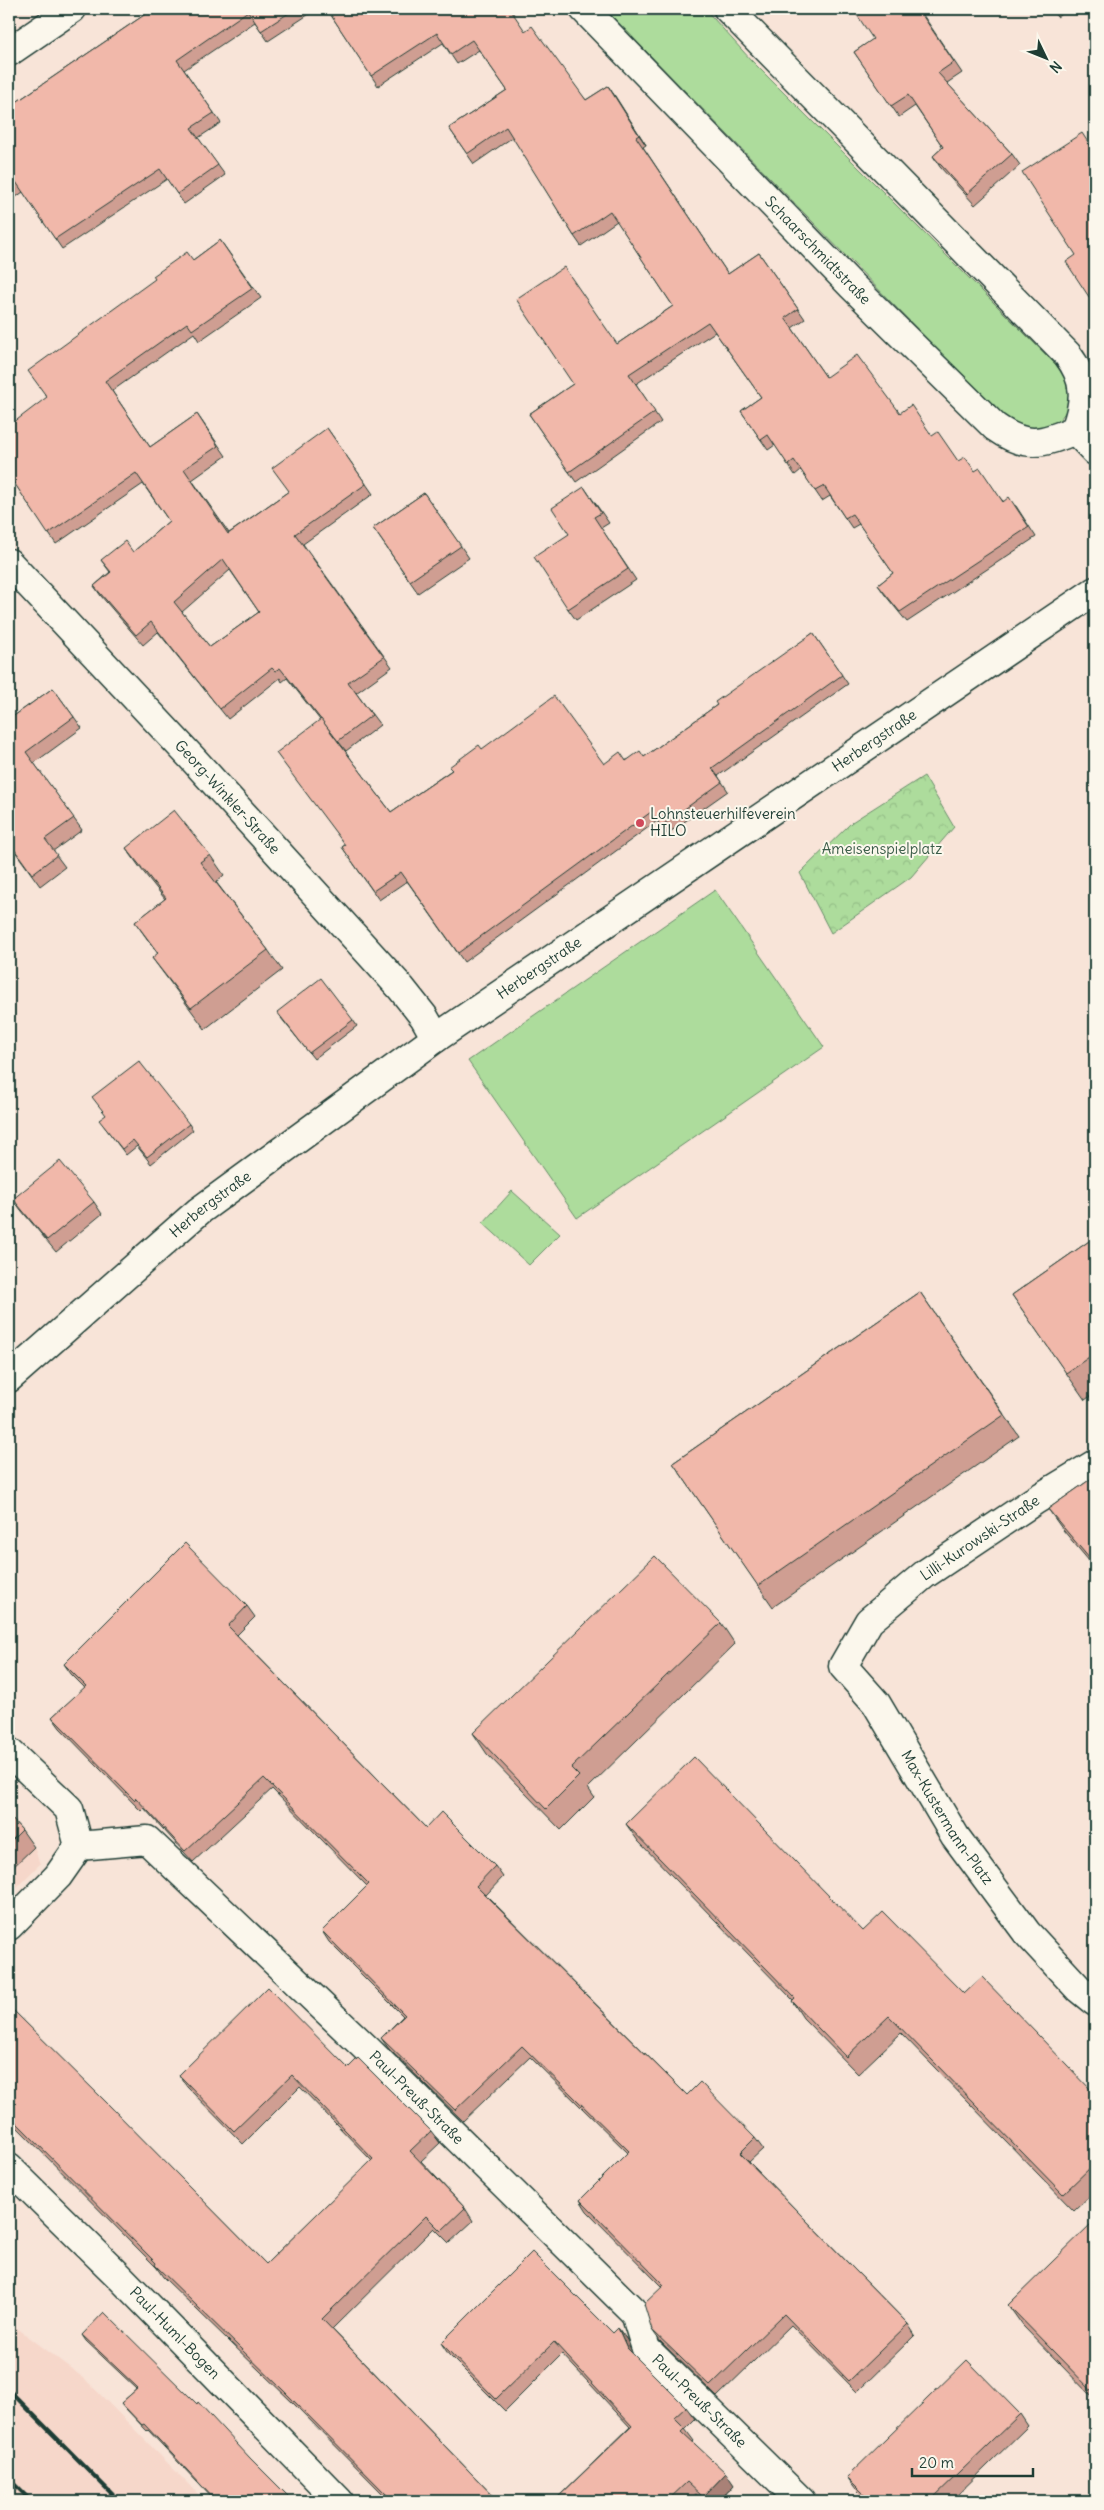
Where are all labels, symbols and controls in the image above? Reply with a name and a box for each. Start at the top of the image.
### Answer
north arrow [1022,32,1072,82]
text: N [1046,57,1065,77]
street label: Schaarschmidtstraße [761,192,875,308]
street label: Herbergstraße [828,705,920,776]
street label: Georg-Winkler-Straße [171,736,284,858]
place label: Lohnsteuerhilfeverein HILO [650,804,796,840]
marker: Lohnsteuerhilfeverein HILO [634,817,646,829]
park label: Ameisenspielplatz [822,839,942,858]
street label: Herbergstraße [493,932,585,1003]
street label: Herbergstraße [165,1166,255,1242]
street label: Lilli-Kurowski-Straße [916,1491,1043,1585]
street label: Max-Kustermann-Platz [897,1747,998,1888]
street label: Paul-Preuß-Straße [365,2046,468,2148]
street label: Paul-Huml-Bogen [126,2283,225,2383]
street label: Paul-Preuß-Straße [648,2350,751,2451]
scale bar [912,2445,1033,2477]
text: 20 m [919,2453,954,2472]

